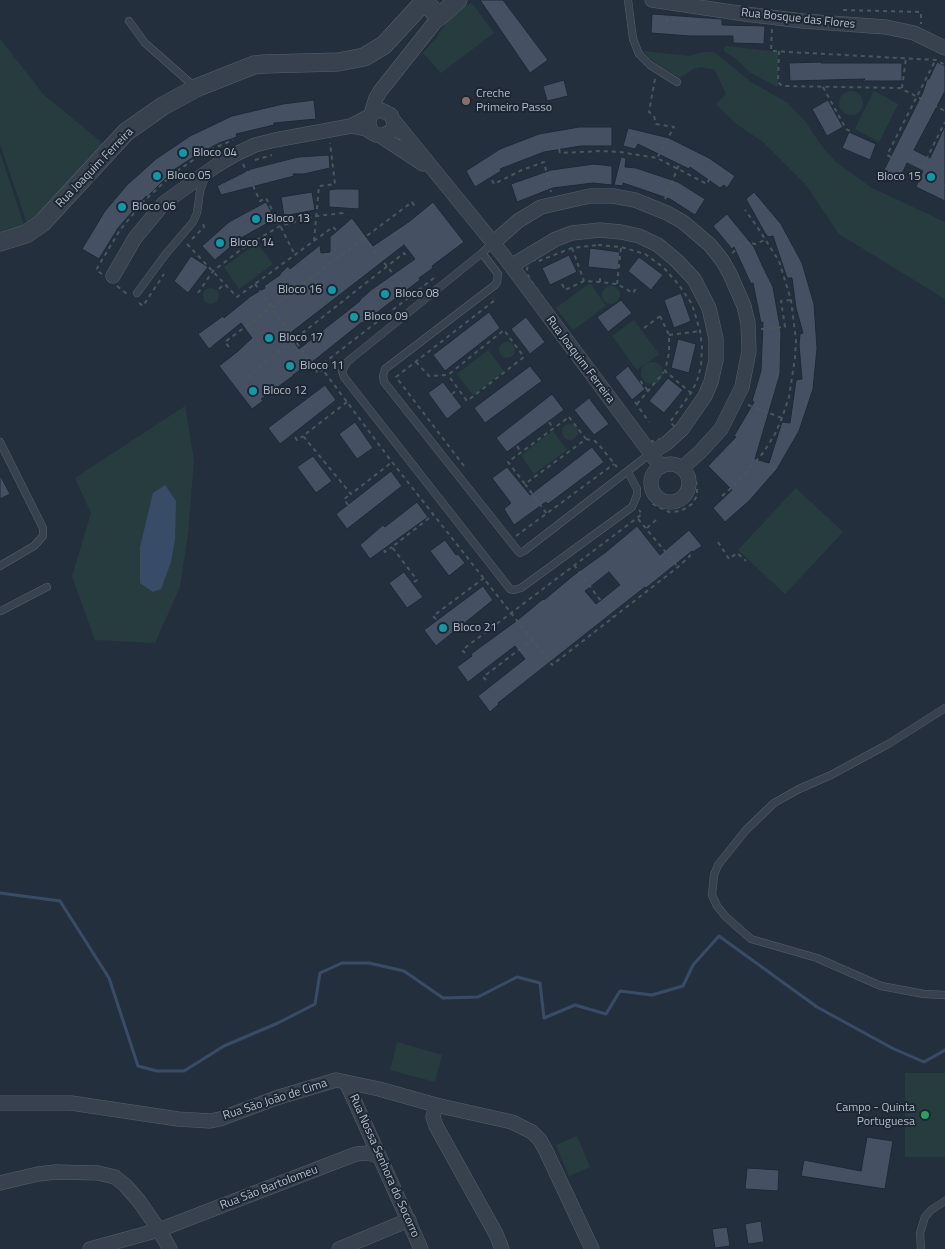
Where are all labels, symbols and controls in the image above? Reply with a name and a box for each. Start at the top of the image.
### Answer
street label: Rua Bosque das Flores [740,6,856,32]
place label: Creche Primeiro Passo [476,87,552,115]
marker: Creche Primeiro Passo [460,95,472,107]
street label: Rua Joaquim Ferreira [53,125,137,211]
place label: Bloco 04 [193,146,237,160]
marker: Bloco 04 [177,147,189,159]
place label: Bloco 05 [167,169,211,183]
marker: Bloco 05 [151,170,163,182]
place label: Bloco 15 [877,170,921,184]
marker: Bloco 15 [925,171,937,183]
place label: Bloco 06 [132,200,176,214]
marker: Bloco 06 [116,201,128,213]
place label: Bloco 13 [266,212,310,226]
marker: Bloco 13 [250,213,262,225]
place label: Bloco 14 [230,236,274,250]
marker: Bloco 14 [214,237,226,249]
place label: Bloco 16 [278,283,322,297]
marker: Bloco 16 [326,284,338,296]
place label: Bloco 08 [395,287,439,301]
marker: Bloco 08 [379,288,391,300]
place label: Bloco 09 [364,310,408,324]
marker: Bloco 09 [348,311,360,323]
street label: Rua Joaquim Ferreira [543,314,617,406]
place label: Bloco 17 [279,331,323,345]
marker: Bloco 17 [263,332,275,344]
place label: Bloco 11 [300,359,344,373]
marker: Bloco 11 [284,360,296,372]
place label: Bloco 12 [263,384,307,398]
marker: Bloco 12 [247,385,259,397]
place label: Bloco 21 [453,621,497,635]
marker: Bloco 21 [437,622,449,634]
street label: Rua São João de Cima [221,1076,329,1124]
street label: Rua Nossa Senhora do Socorro [346,1092,422,1240]
place label: Campo - Quinta Portuguesa [836,1101,915,1129]
marker: Campo - Quinta Portuguesa [919,1109,931,1121]
street label: Rua São Bartolomeu [218,1163,320,1213]

